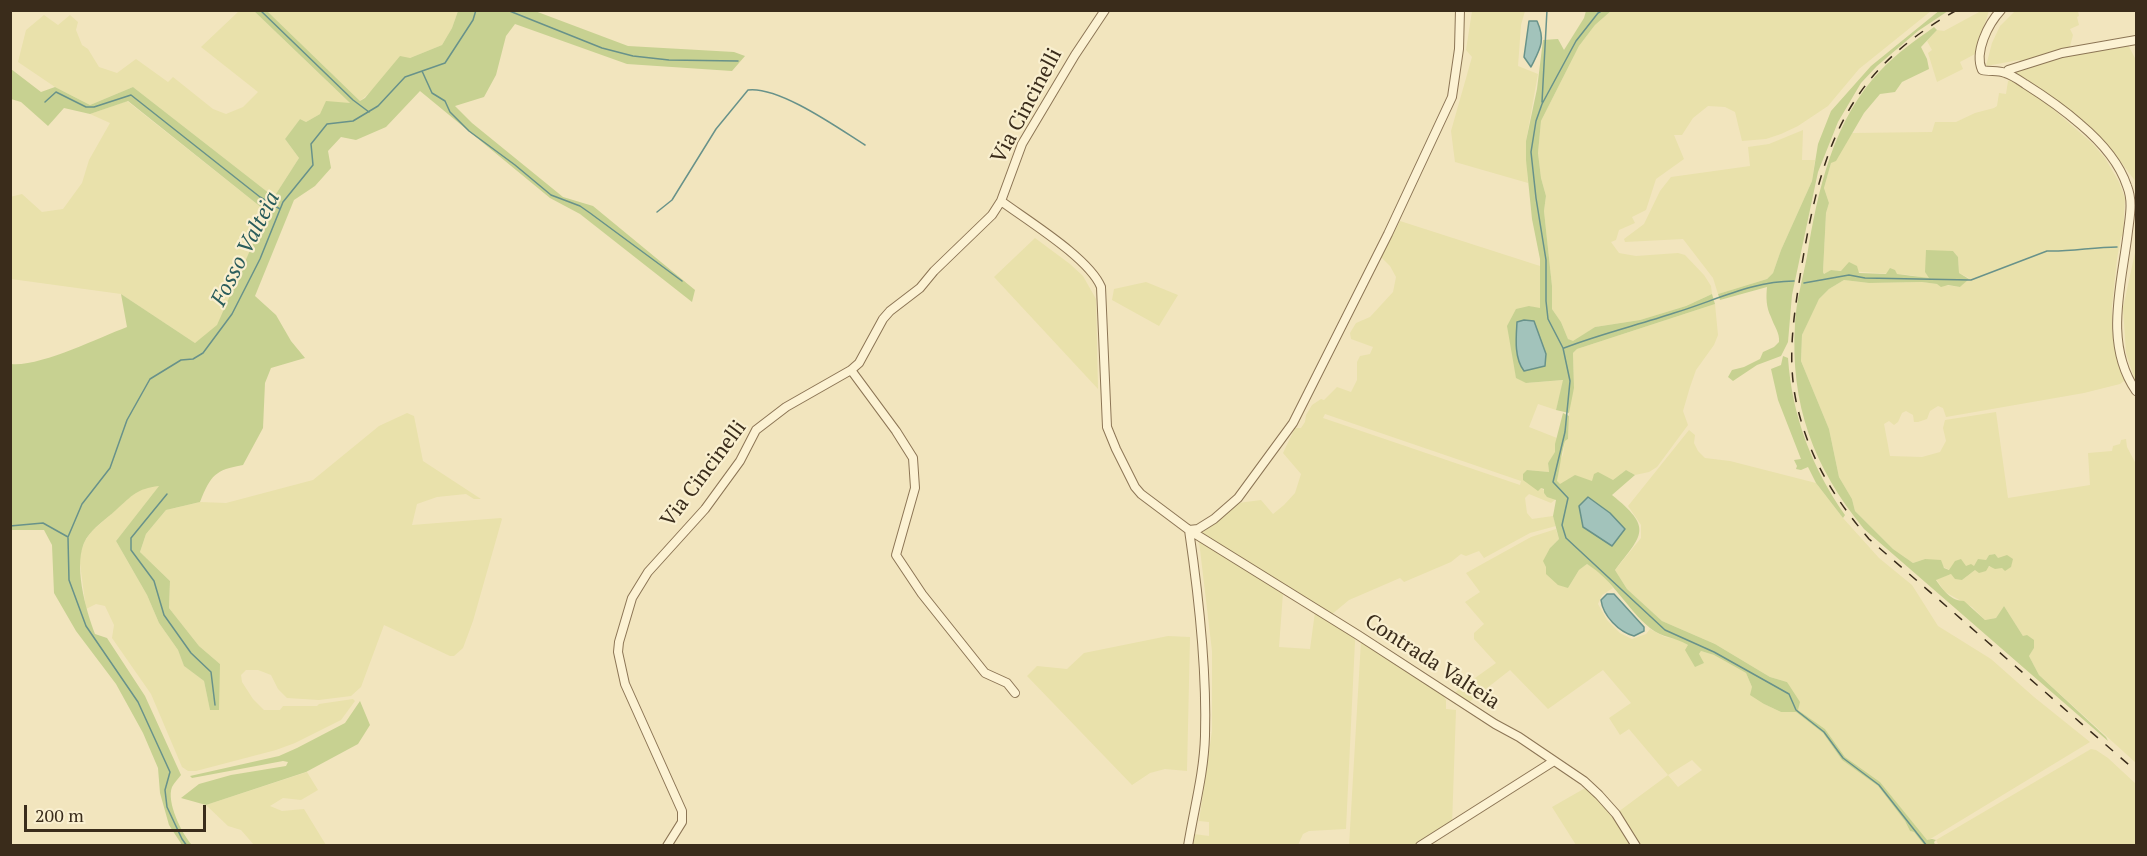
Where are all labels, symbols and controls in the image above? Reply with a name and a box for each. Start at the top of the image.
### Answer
street label: Via Cincinelli [986,44,1068,168]
water label: Fosso Valteia [206,187,286,311]
street label: Via Cincinelli [656,416,752,532]
street label: Contrada Valteia [1360,609,1504,715]
scale bar [27,793,208,831]
text: 200 m [35,803,84,827]

